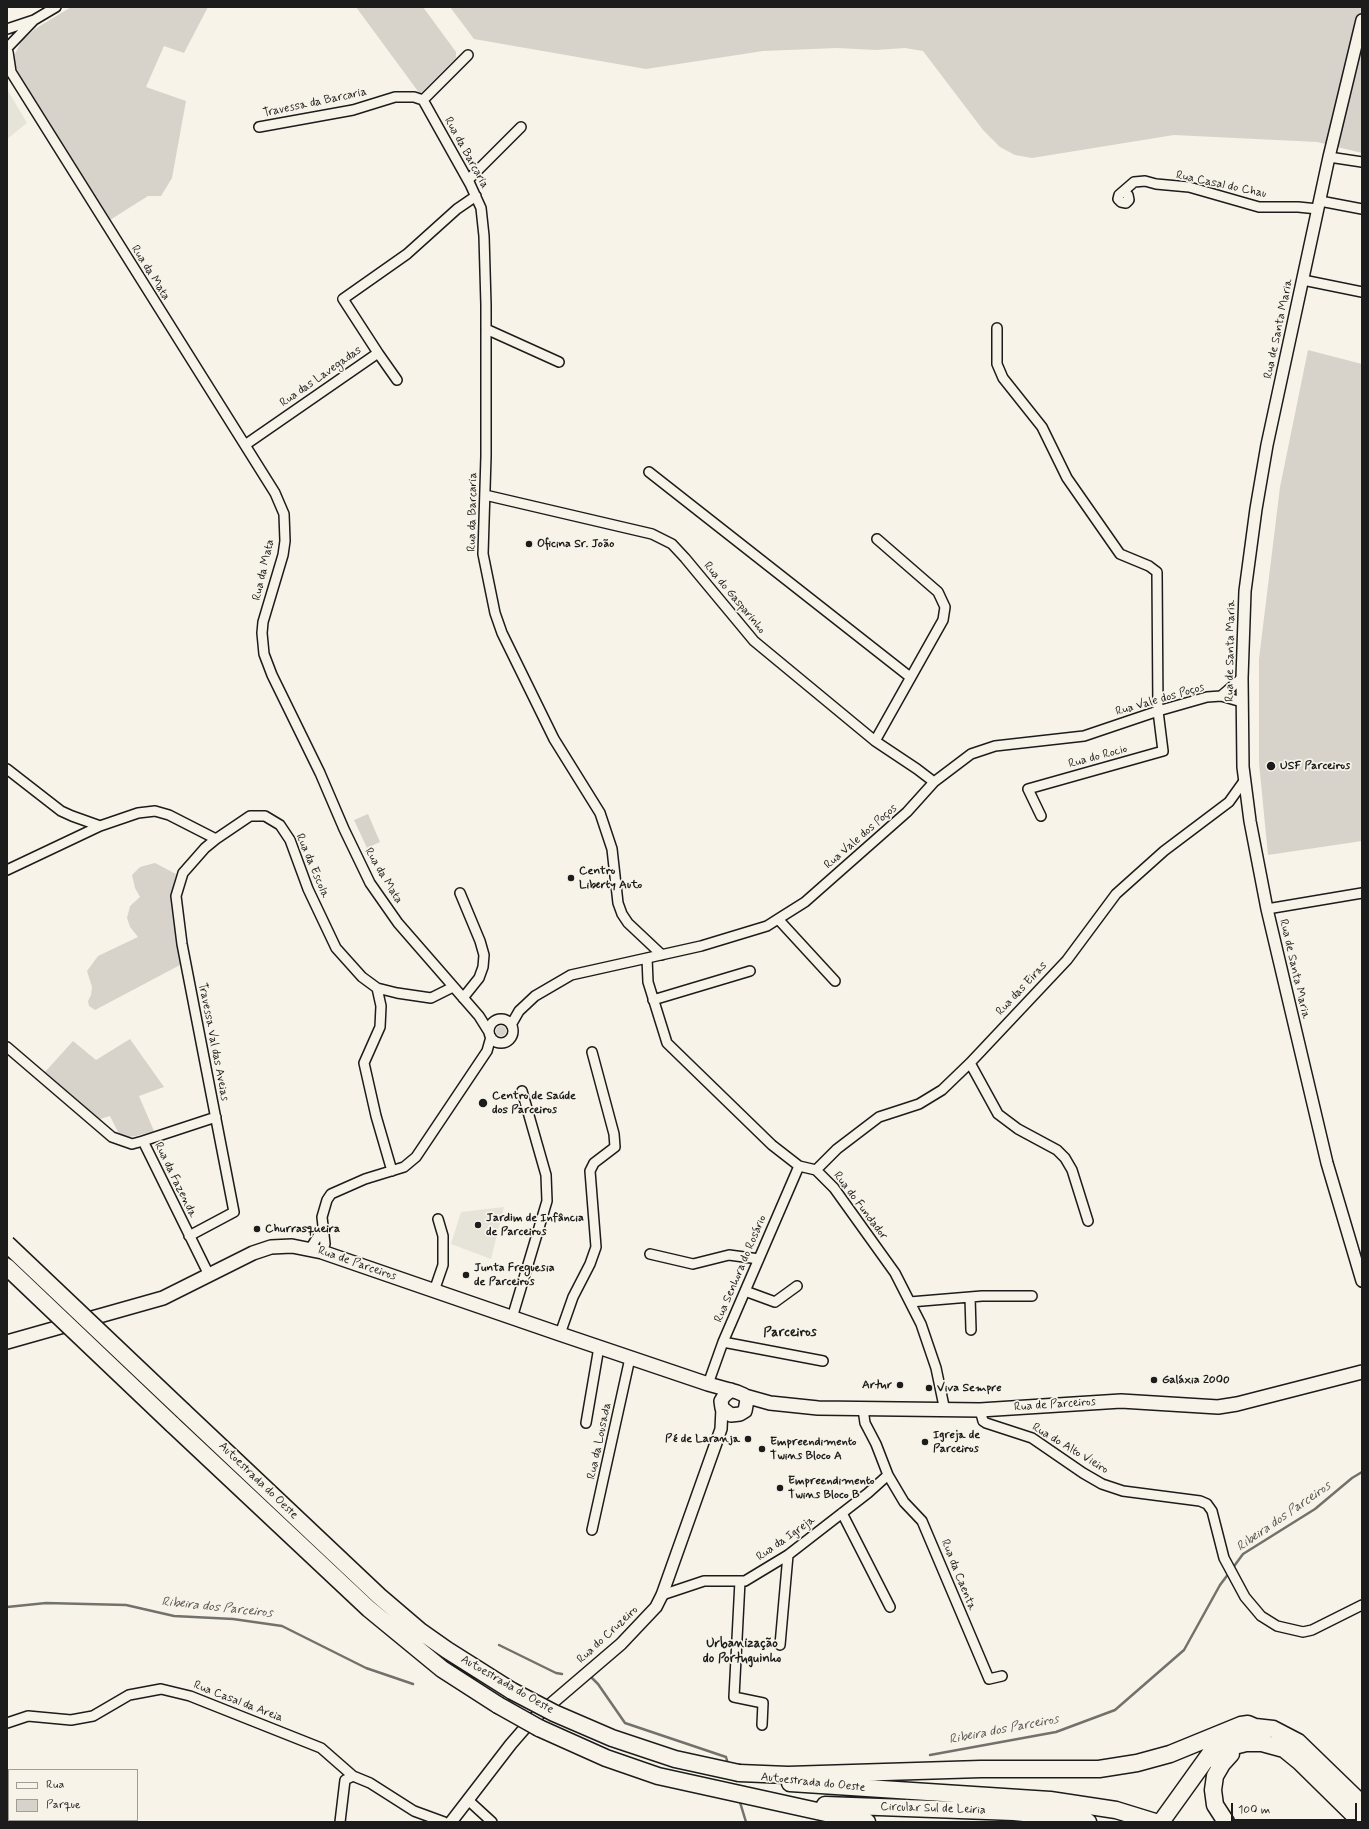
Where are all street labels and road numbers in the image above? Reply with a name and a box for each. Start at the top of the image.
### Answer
street label: Travessa da Barcaria [262,85,368,121]
street label: Rua da Barcaria [440,115,492,191]
street label: Rua Casal do Chau [1174,168,1268,202]
street label: Rua da Mata [127,243,173,303]
street label: Rua de Santa Maria [1261,278,1297,380]
street label: Rua das Lavegadas [277,344,365,410]
street label: Rua da Barcaria [465,472,481,552]
street label: Rua da Mata [250,538,278,602]
street label: Rua do Gasparinho [700,559,768,637]
street label: Rua de Santa Maria [1223,600,1239,702]
street label: Rua Vale dos Poços [1114,680,1206,720]
street label: Rua do Rocio [1067,742,1129,772]
street label: Rua Vale dos Poços [822,801,900,873]
street label: Rua da Escola [292,832,332,900]
street label: Rua da Mata [361,846,405,906]
street label: Rua de Santa Maria [1276,918,1312,1020]
street label: Rua das Eiras [993,959,1051,1019]
street label: Travessa Val das Aveias [194,982,232,1102]
street label: Rua da Fazenda [151,1140,199,1220]
street label: Rua do Fundador [830,1169,890,1243]
street label: Rua Senhora do Rosário [712,1213,770,1325]
street label: Rua de Parceiros [316,1244,398,1284]
street label: Rua de Parceiros [1014,1395,1096,1415]
street label: Rua da Lousada [585,1401,615,1481]
street label: Rua do Alto Vieiro [1029,1421,1111,1477]
street label: Autoestrada do Oeste [215,1439,301,1523]
street label: Rua da Igreja [754,1513,818,1565]
street label: Rua da Caenta [937,1537,979,1613]
street label: Rua do Cruzeiro [574,1603,642,1667]
street label: Autoestrada do Oeste [458,1652,556,1718]
street label: Rua Casal da Areia [191,1678,285,1726]
street label: Autoestrada do Oeste [760,1770,866,1796]
street label: Circular Sul de Leiria [880,1800,986,1818]

